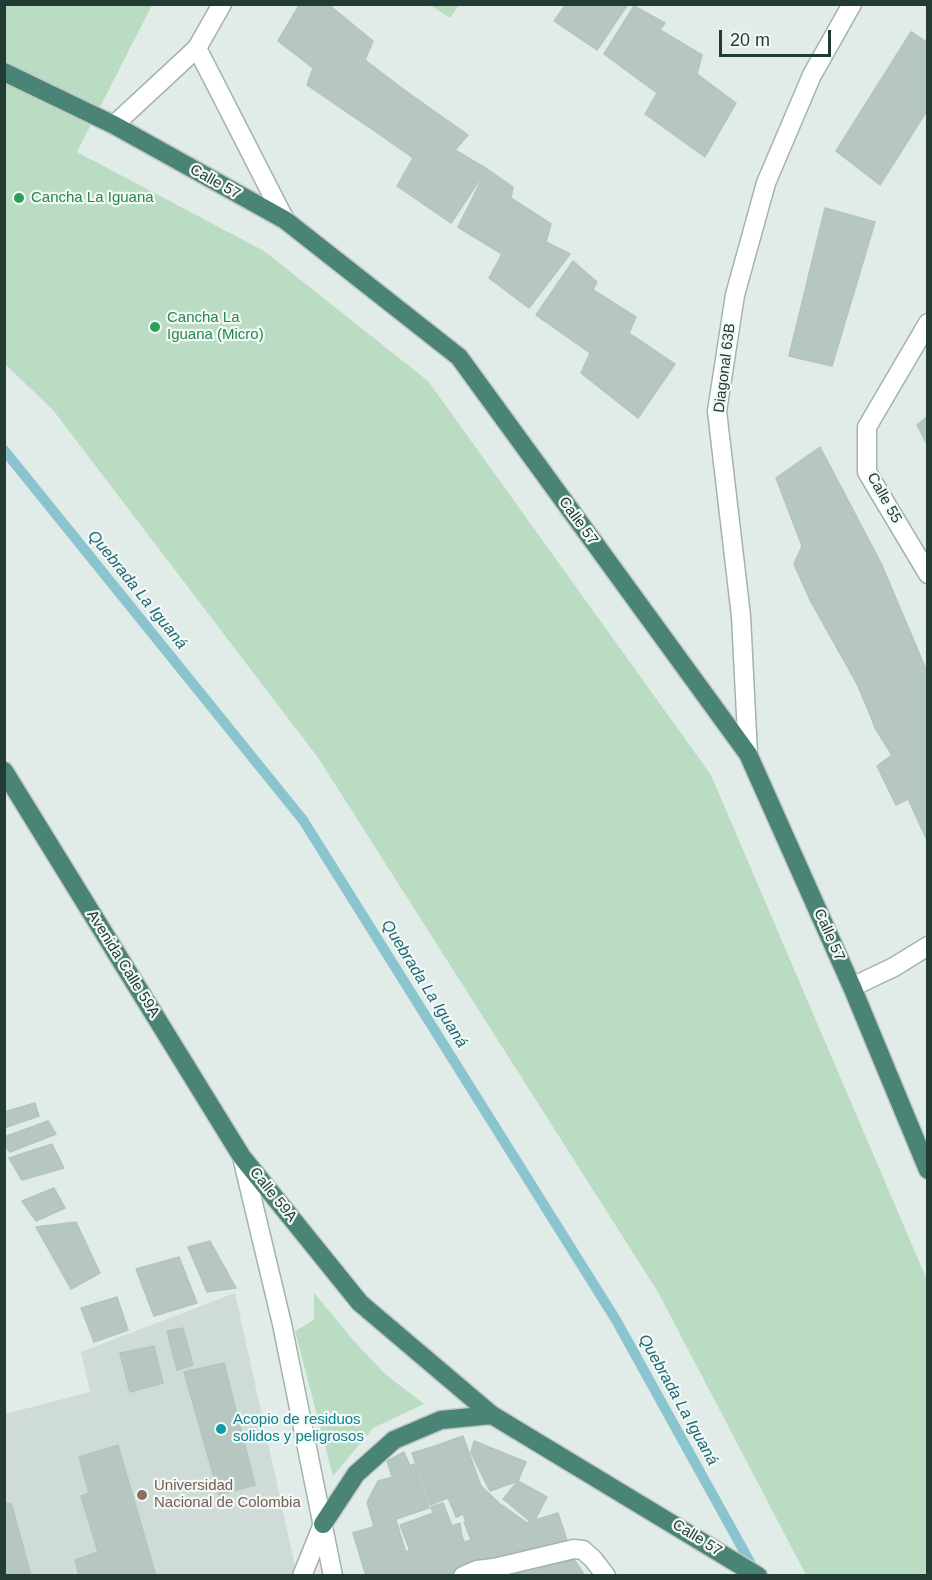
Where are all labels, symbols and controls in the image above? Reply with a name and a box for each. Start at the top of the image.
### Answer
scale bar [722,18,834,56]
text: 20 m [730,30,770,50]
street label: Calle 57 [187,161,243,203]
place label: Cancha La Iguana [31,189,154,207]
marker: Cancha La Iguana [12,191,26,205]
place label: Cancha La Iguana (Micro) [167,309,264,344]
marker: Cancha La Iguana (Micro) [148,320,162,334]
street label: Diagonal 63B [711,322,739,414]
street label: Calle 55 [863,470,905,526]
street label: Calle 57 [555,493,601,549]
water label: Quebrada La Iguaná [83,527,191,653]
street label: Calle 57 [810,906,848,964]
street label: Avenida Calle 59A [83,907,163,1021]
water label: Quebrada La Iguaná [377,917,471,1051]
street label: Calle 59A [246,1164,300,1226]
water label: Quebrada La Iguaná [634,1331,722,1469]
place label: Acopio de residuos solidos y peligrosos [233,1411,364,1446]
marker: Acopio de residuos solidos y peligrosos [214,1422,228,1436]
place label: Universidad Nacional de Colombia [154,1477,301,1512]
marker: Universidad Nacional de Colombia [135,1488,149,1502]
street label: Calle 57 [669,1516,725,1560]

